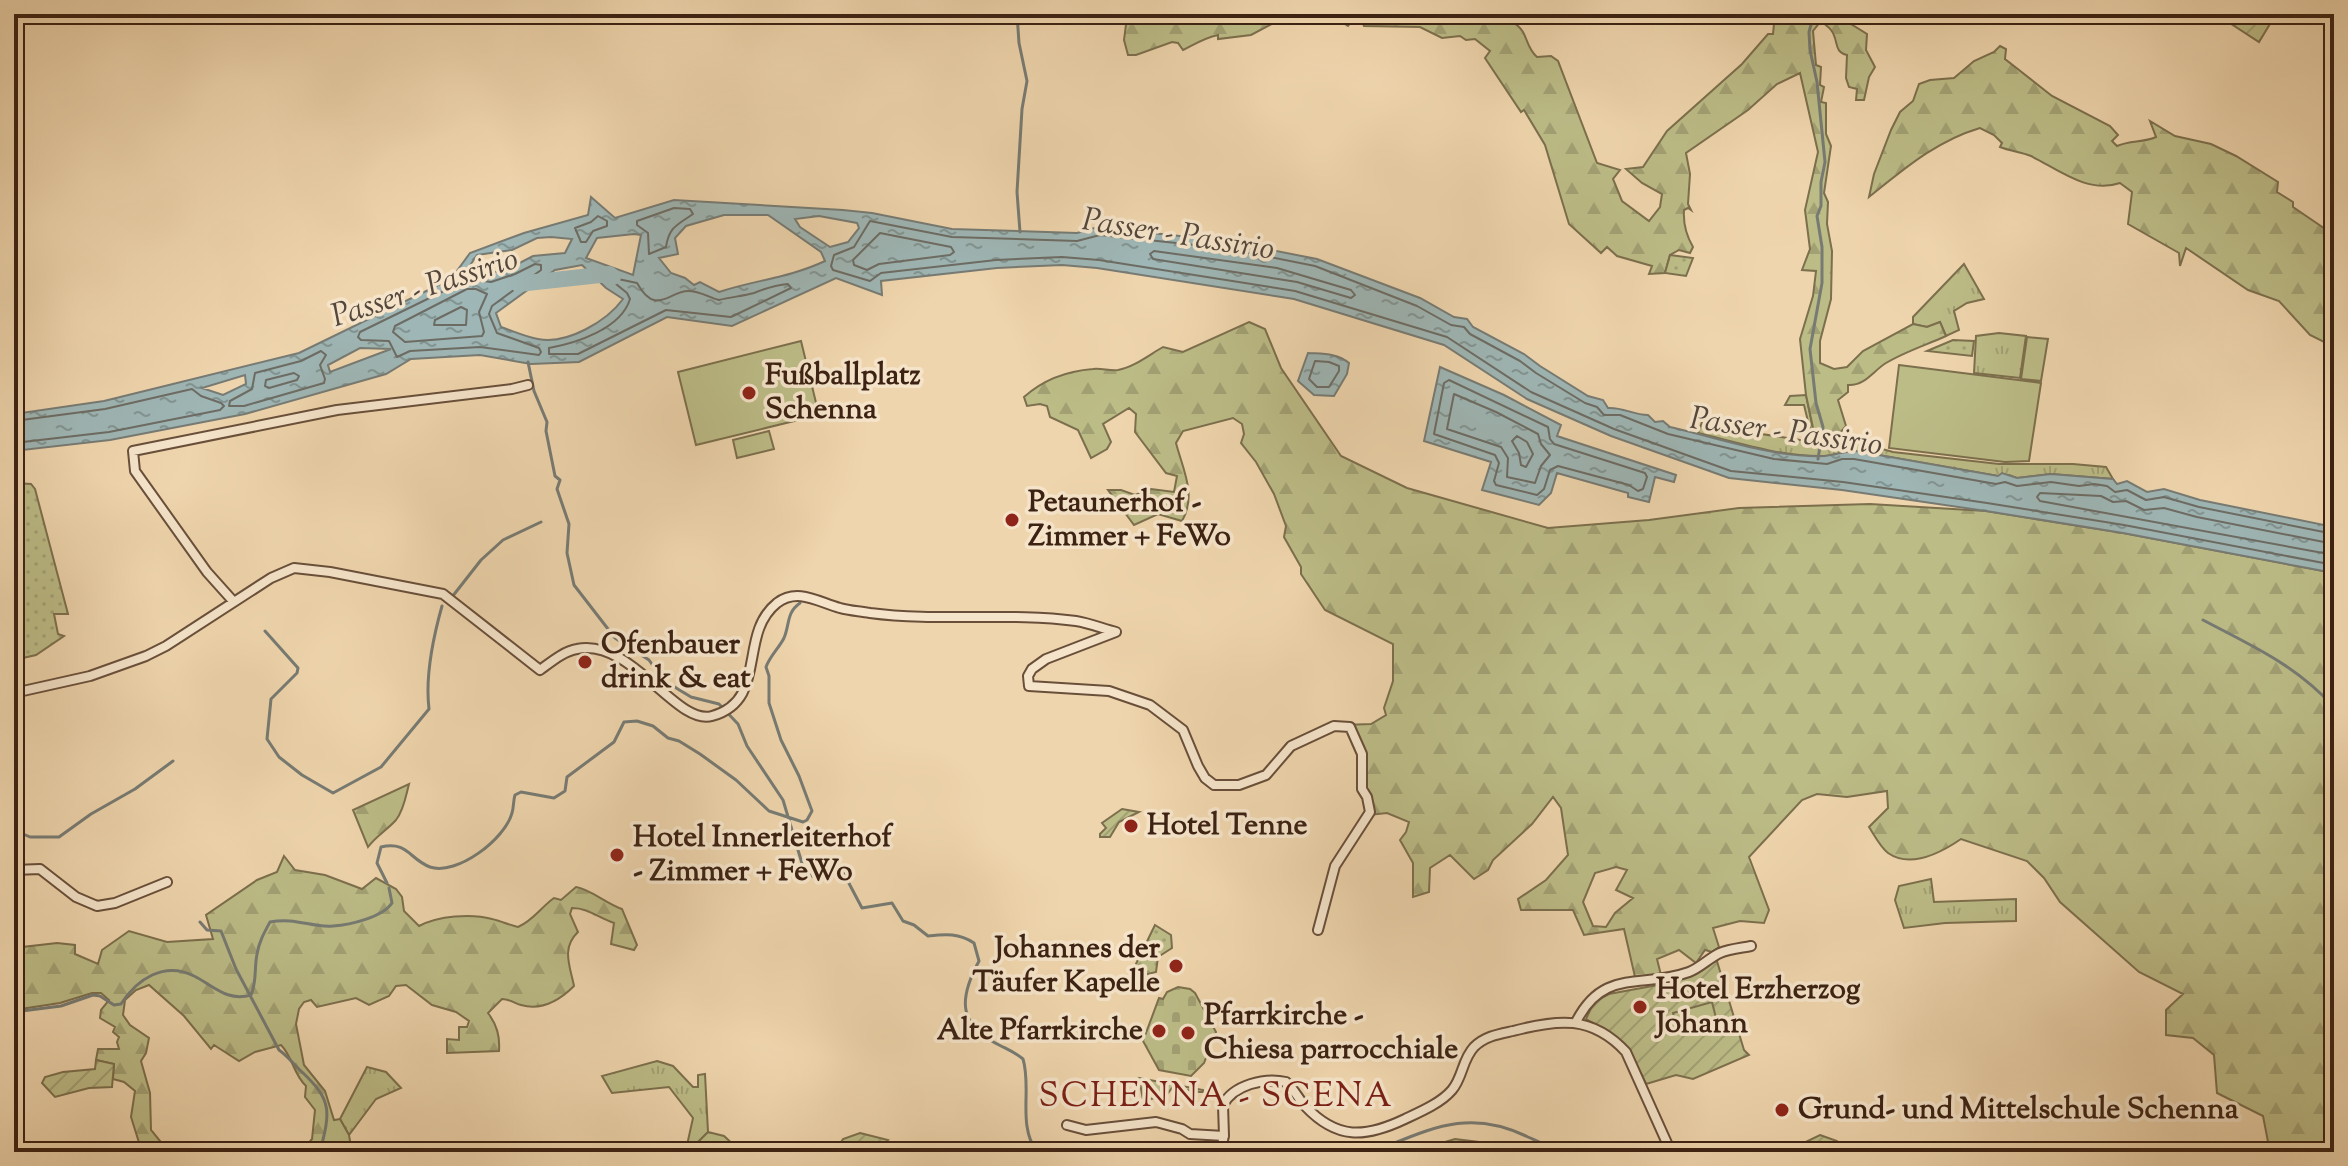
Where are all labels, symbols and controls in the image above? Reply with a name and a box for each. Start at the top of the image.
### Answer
water label: Passer - Passirio [1079,198,1277,274]
water label: Passer - Passirio [326,237,524,341]
place label: Fußballplatz Schenna [765,355,921,432]
marker: Fußballplatz Schenna [740,384,758,402]
water label: Passer - Passirio [1687,397,1885,469]
place label: Petaunerhof - Zimmer + FeWo [1028,482,1231,559]
marker: Petaunerhof - Zimmer + FeWo [1003,511,1021,529]
place label: Ofenbauer drink & eat [601,624,751,701]
marker: Ofenbauer drink & eat [576,653,594,671]
place label: Hotel Tenne [1147,805,1307,848]
place label: Hotel Innerleiterhof - Zimmer + FeWo [633,817,893,894]
marker: Hotel Tenne [1122,817,1140,835]
marker: Hotel Innerleiterhof - Zimmer + FeWo [608,846,626,864]
place label: Johannes der Täufer Kapelle [973,928,1161,1005]
marker: Johannes der Täufer Kapelle [1167,957,1185,975]
place label: Hotel Erzherzog Johann [1654,969,1861,1046]
place label: Pfarrkirche - Chiesa parrocchiale [1204,995,1458,1072]
marker: Hotel Erzherzog Johann [1631,998,1649,1016]
place label: Alte Pfarrkirche [937,1010,1143,1053]
marker: Alte Pfarrkirche [1150,1022,1168,1040]
marker: Pfarrkirche - Chiesa parrocchiale [1179,1024,1197,1042]
district label: SCHENNA - SCENA [1038,1073,1394,1122]
place label: Grund- und Mittelschule Schenna [1798,1089,2239,1132]
marker: Grund- und Mittelschule Schenna [1773,1101,1791,1119]

